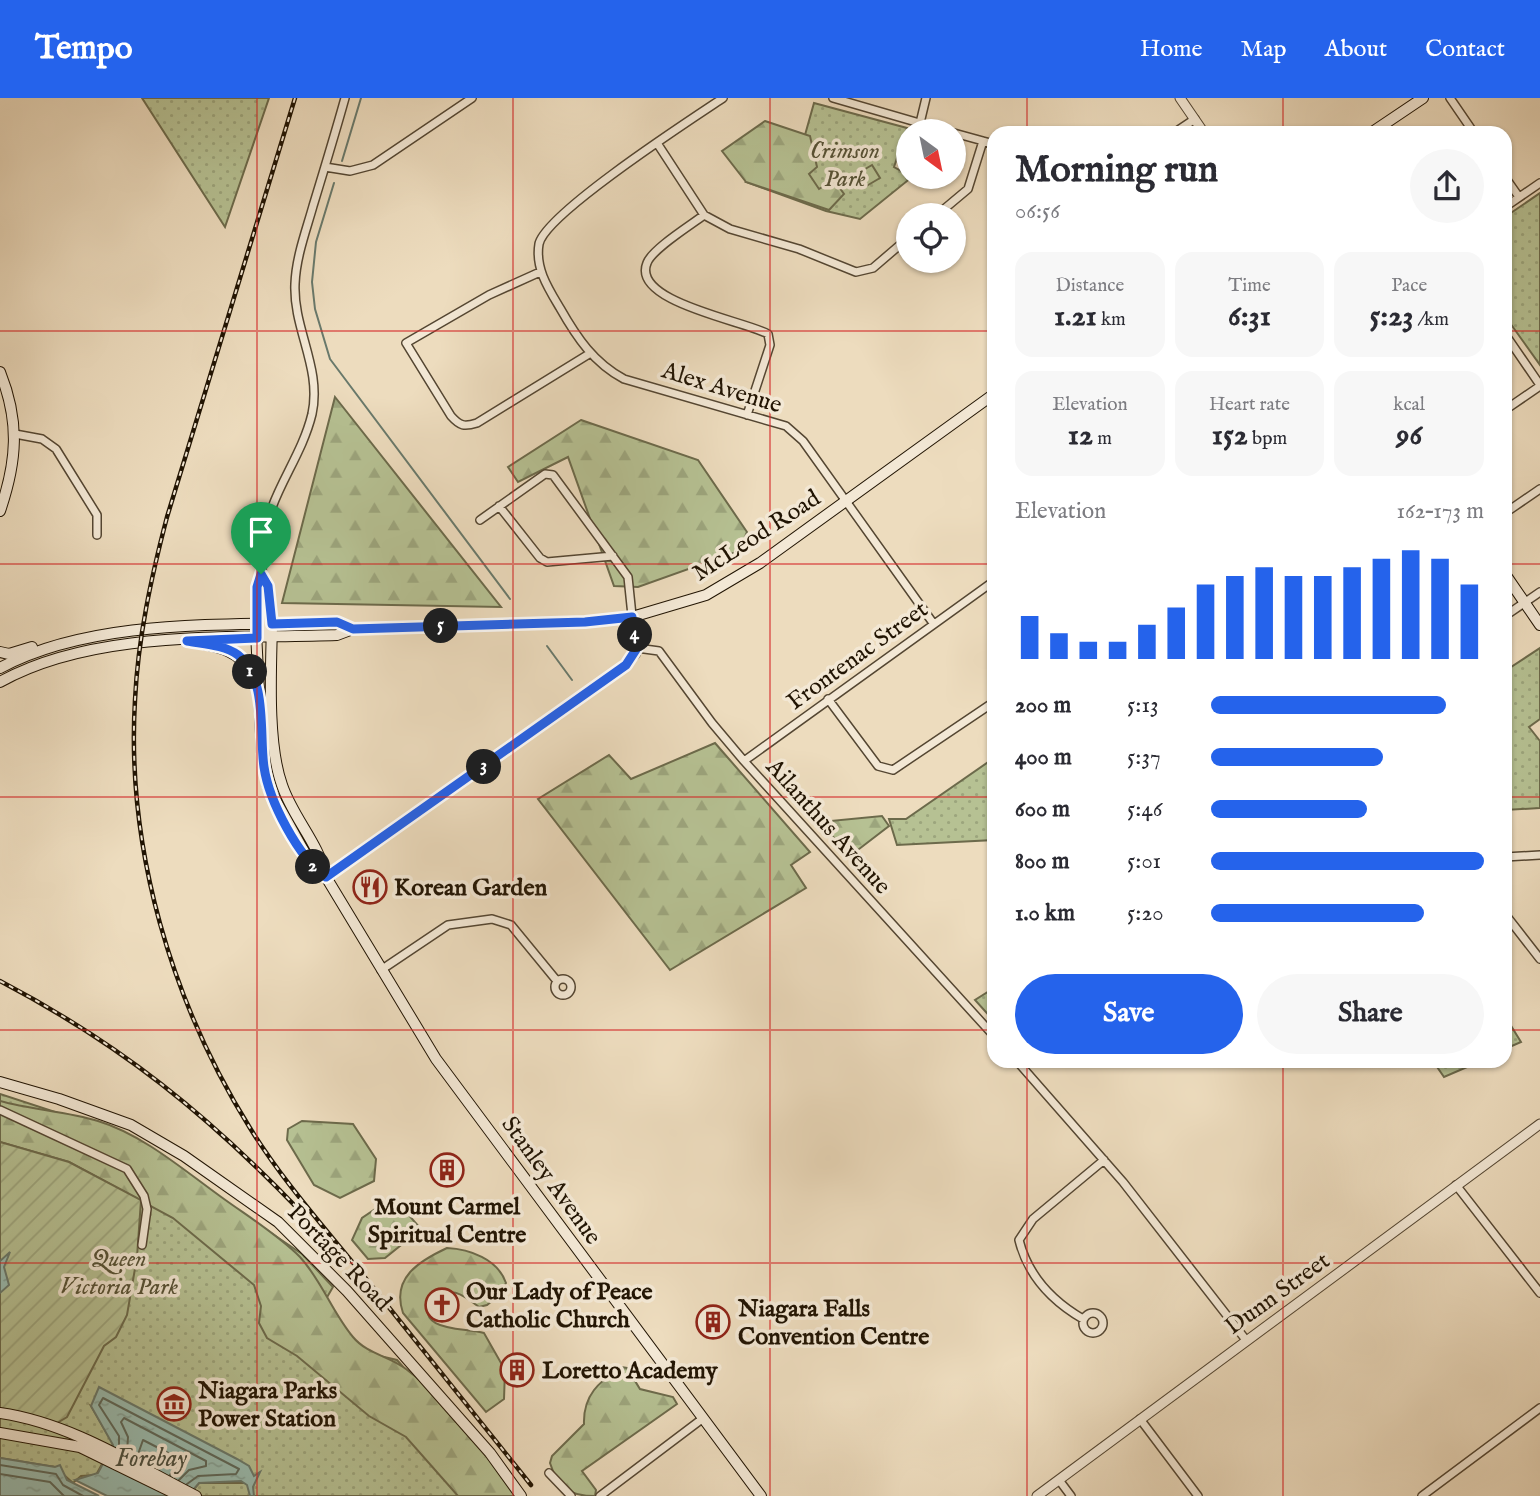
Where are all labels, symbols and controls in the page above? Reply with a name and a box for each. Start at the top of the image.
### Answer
text: Tempo [35,28,133,70]
text: Home [1140,34,1203,65]
text: Map [1241,34,1287,65]
text: About [1325,34,1387,65]
text: Contact [1425,34,1505,65]
north arrow [896,119,966,189]
map controls [896,119,966,273]
park label: Crimson Park [810,136,880,195]
text: Morning run [1015,147,1218,195]
button: share [1410,149,1484,223]
text: 06:56 [1015,197,1060,226]
button: locate [896,203,966,273]
text: Distance [1055,274,1124,298]
text: Time [1228,274,1271,298]
text: Pace [1391,274,1427,298]
text: 1.21 [1054,298,1097,336]
text: 6:31 [1228,298,1271,336]
text: 5:23 [1369,298,1413,336]
text: km [1097,308,1126,332]
text: /km [1413,308,1449,332]
street label: Alex Avenue [657,355,785,421]
text: Elevation [1052,393,1128,417]
text: Heart rate [1209,393,1290,417]
text: kcal [1393,393,1425,417]
text: 12 [1068,417,1093,455]
text: 152 [1212,417,1248,455]
text: 96 [1396,417,1422,455]
text: m [1093,427,1112,451]
text: bpm [1248,427,1287,451]
street label: McLeod Road [687,483,827,589]
text: Elevation [1015,497,1106,526]
text: 162–173 m [1397,497,1484,526]
pin [231,502,291,574]
icon: arrive [242,513,280,551]
street label: Frontenac Street [781,595,934,718]
pin: 5 [424,608,458,644]
text: 5 [437,613,444,637]
pin: 4 [618,618,652,652]
text: 4 [630,622,639,646]
pin: 1 [232,654,268,690]
text: 1 [246,659,253,683]
text: 200 m [1015,691,1071,720]
text: 5:13 [1127,691,1159,720]
text: 400 m [1015,743,1072,772]
text: 5:37 [1127,743,1161,772]
pin: 3 [466,750,502,784]
street label: Ailanthus Avenue [758,752,897,902]
text: 3 [480,754,487,778]
text: 600 m [1015,795,1070,824]
text: 5:46 [1127,795,1162,824]
text: 800 m [1015,847,1069,876]
text: 5:01 [1127,847,1161,876]
pin: 2 [296,850,330,884]
text: 2 [308,854,317,878]
restaurant icon: Korean Garden [351,868,389,906]
place label: Korean Garden [394,873,547,904]
text: 1.0 km [1015,899,1075,928]
text: 5:20 [1127,899,1164,928]
button: Save [1015,974,1243,1054]
button: Share [1257,974,1484,1054]
street label: Stanley Avenue [494,1110,608,1251]
building icon: Mount Carmel Spiritual Centre [428,1151,466,1189]
place label: Mount Carmel Spiritual Centre [368,1192,526,1251]
street label: Portage Road [280,1198,398,1318]
park label: Queen Victoria Park [60,1244,179,1303]
street label: Dunn Street [1219,1246,1336,1343]
place label: Our Lady of Peace Catholic Church [466,1277,653,1336]
church icon: Our Lady of Peace Catholic Church [423,1286,461,1324]
place label: Niagara Falls Convention Centre [737,1294,929,1353]
building icon: Niagara Falls Convention Centre [694,1303,732,1341]
building icon: Loretto Academy [498,1351,536,1389]
place label: Loretto Academy [542,1356,719,1387]
place label: Niagara Parks Power Station [197,1376,338,1435]
museum icon: Niagara Parks Power Station [155,1385,193,1423]
water label: Forebay [115,1442,187,1475]

